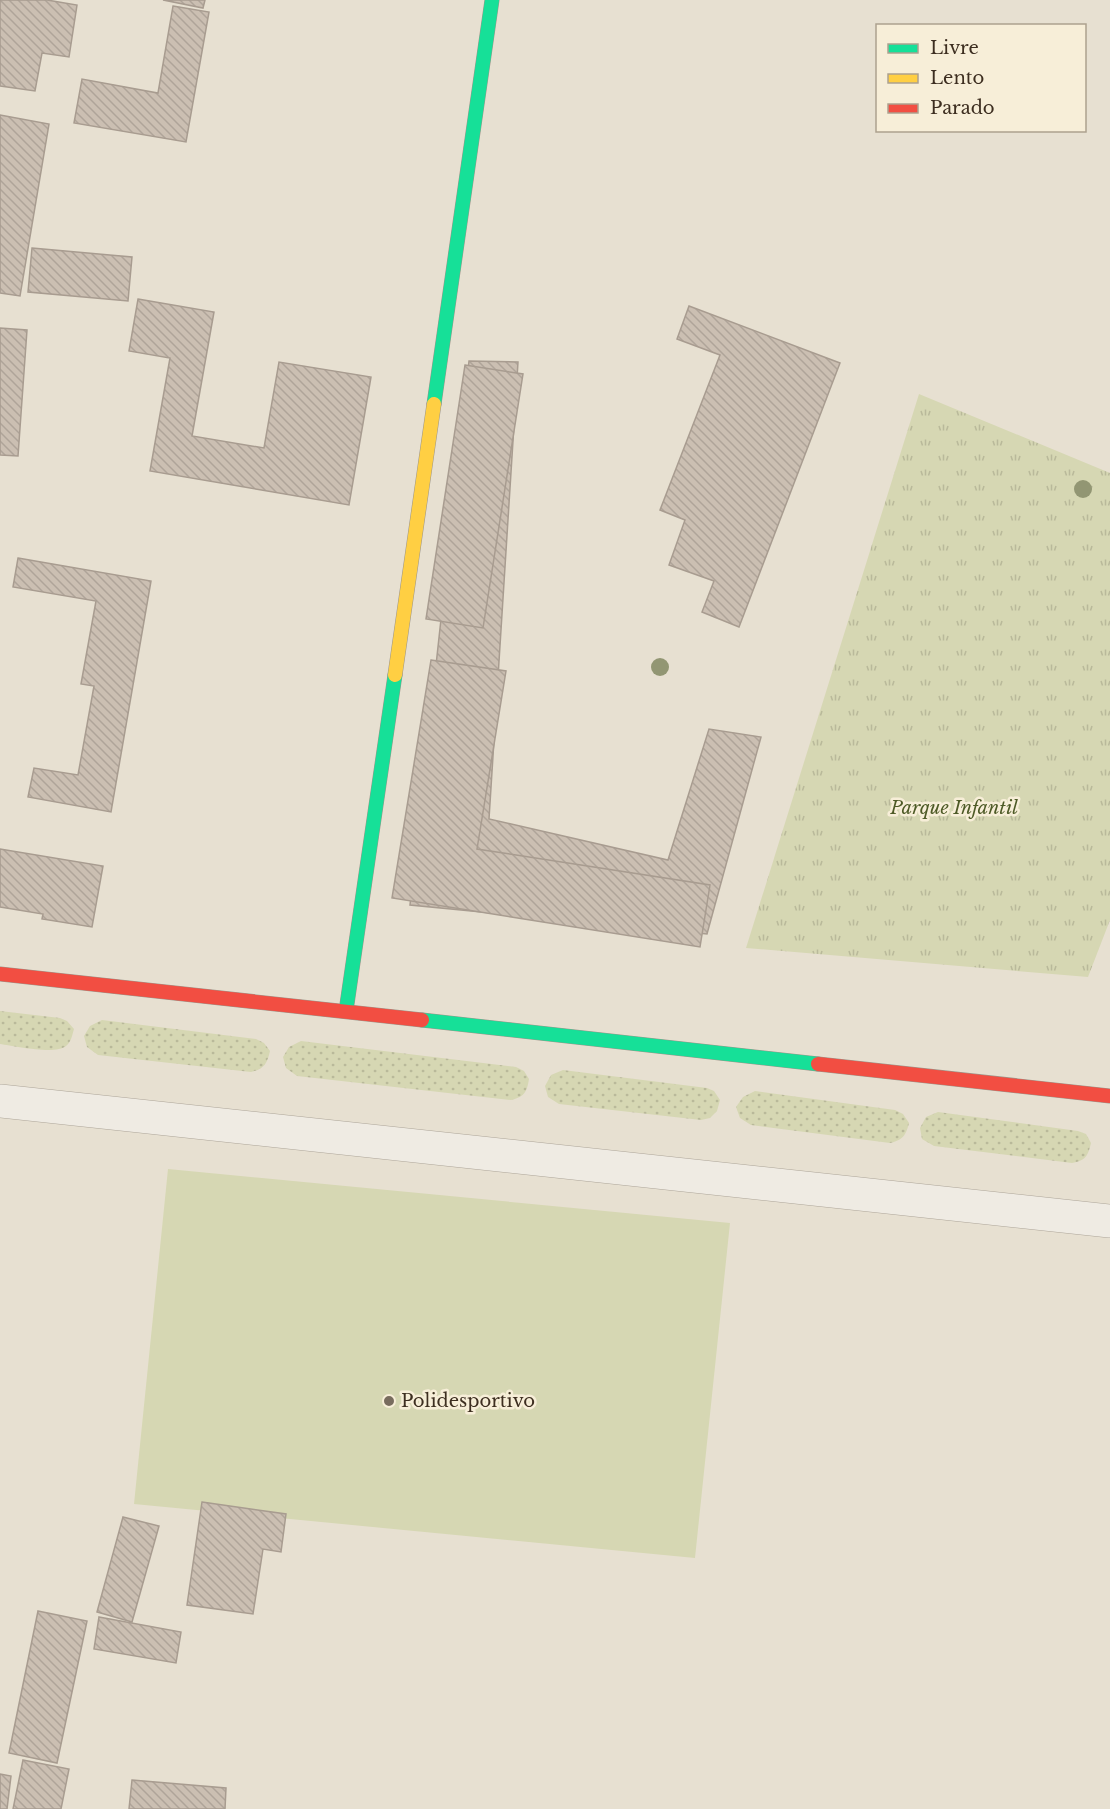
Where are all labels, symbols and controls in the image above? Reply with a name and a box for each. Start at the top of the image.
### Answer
legend [876,24,1086,132]
text: Livre [930,37,979,59]
text: Lento [930,67,984,89]
text: Parado [930,97,995,119]
park label: Parque Infantil [889,797,1018,819]
place label: Polidesportivo [401,1390,535,1412]
marker: Polidesportivo [382,1394,396,1408]

